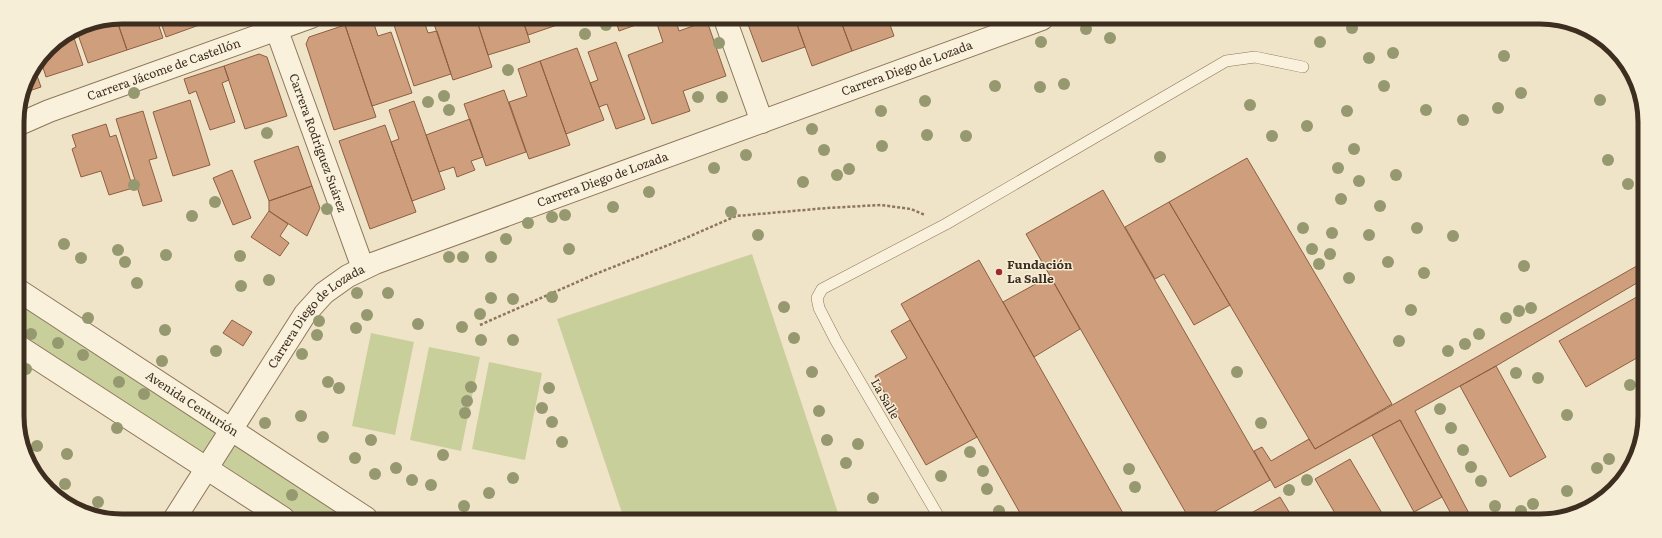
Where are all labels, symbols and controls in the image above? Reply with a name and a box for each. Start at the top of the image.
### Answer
street label: Carrera Jácome de Castellón [84,33,243,105]
street label: Carrera Diego de Lozada [838,35,975,100]
street label: Carrera Rodríguez Suárez [285,71,352,215]
street label: Carrera Diego de Lozada [534,146,671,211]
place label: Fundación La Salle [1007,255,1073,287]
street label: Carrera Diego de Lozada [263,259,368,372]
marker: Fundación La Salle [994,267,1004,277]
street label: Avenida Centurión [142,366,243,440]
street label: La Salle [867,375,905,422]

